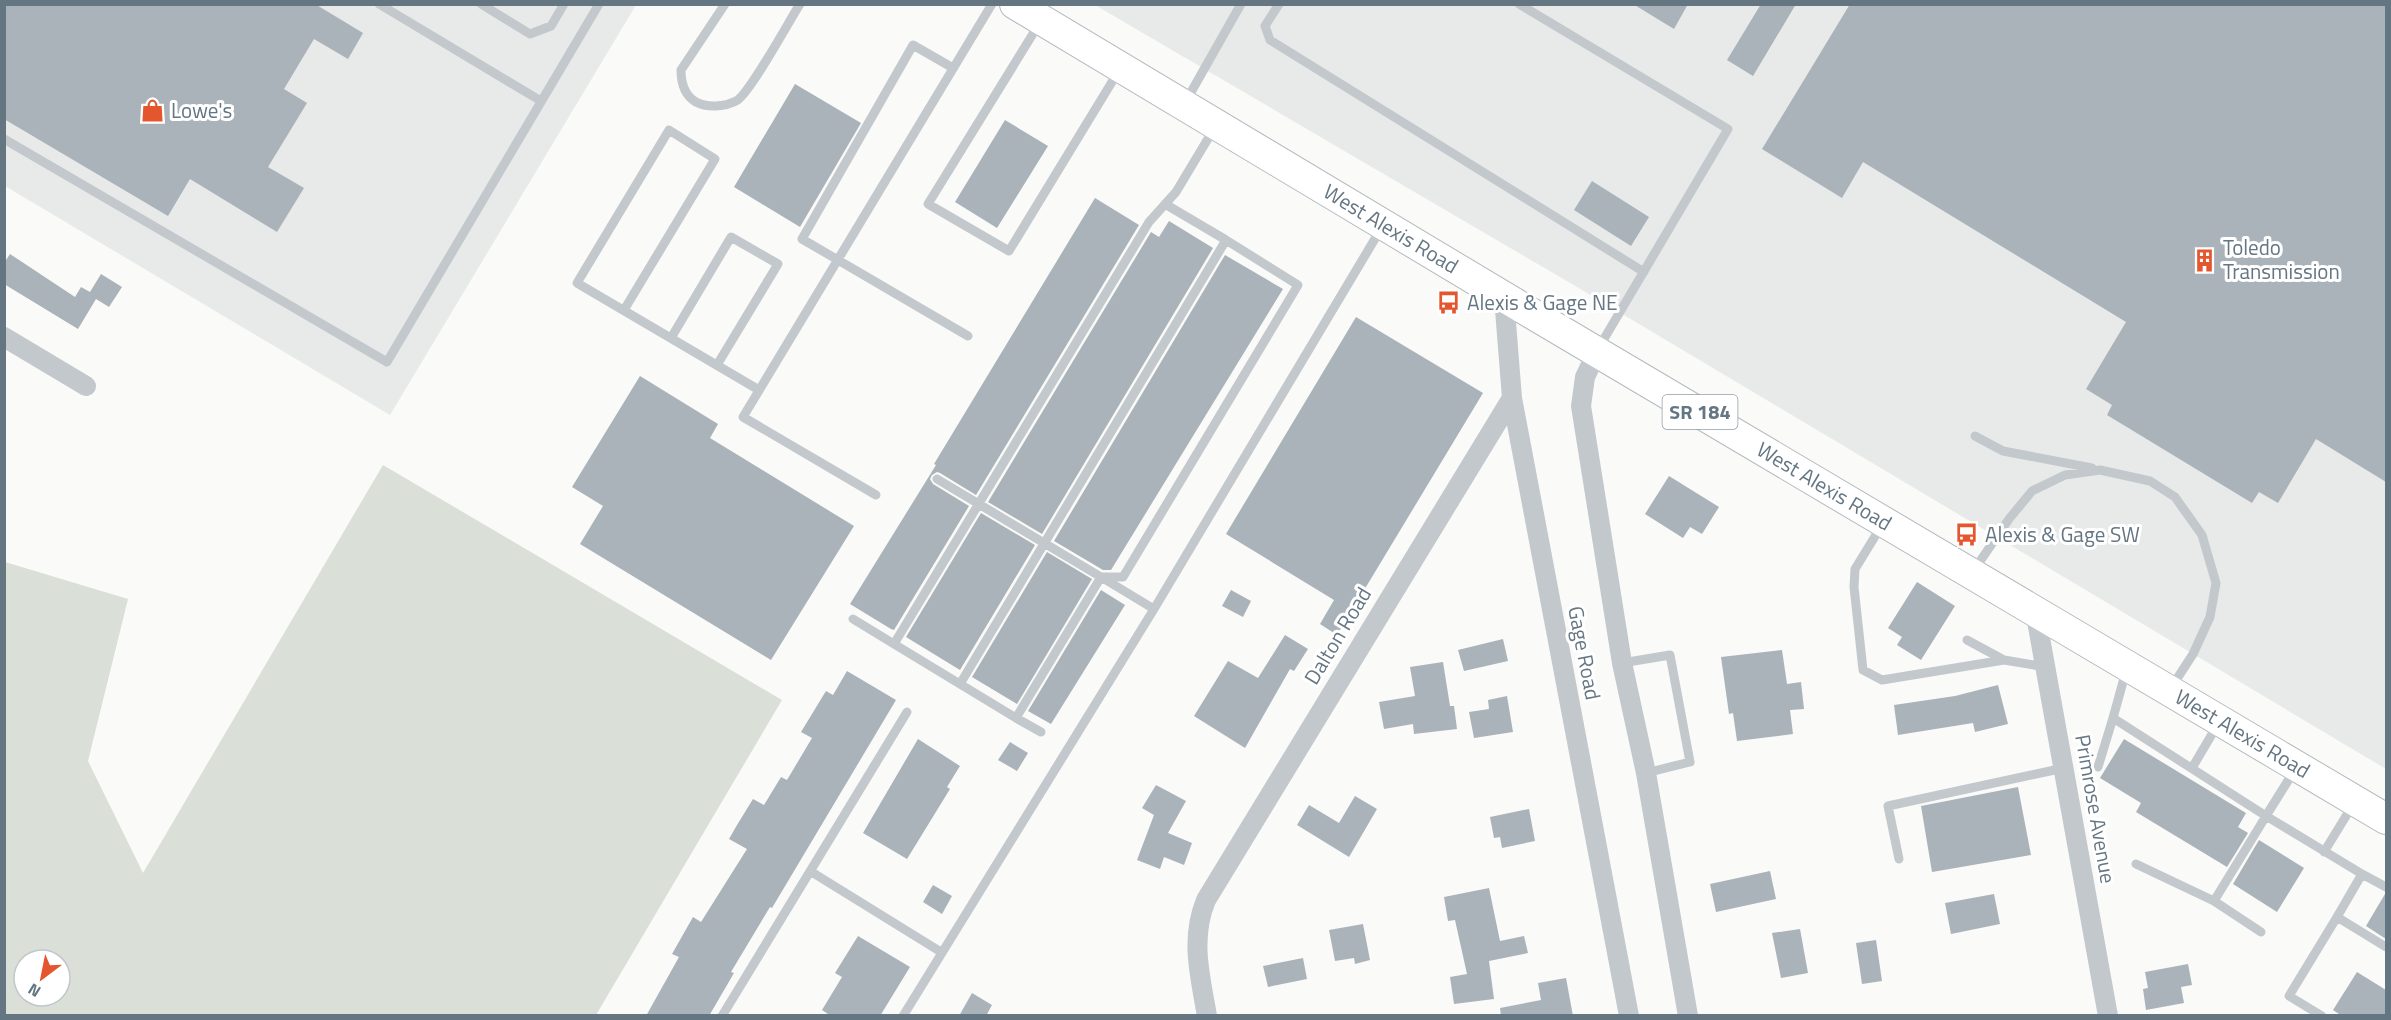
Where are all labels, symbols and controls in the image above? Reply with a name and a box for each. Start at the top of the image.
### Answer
place label: Lowe's [171,94,232,126]
shop icon: Lowe's [140,98,166,124]
street label: West Alexis Road [1318,175,1465,281]
place label: Toledo Transmission [2223,231,2340,287]
building icon: Toledo Transmission [2192,247,2218,273]
place label: Alexis & Gage NE [1467,286,1618,318]
bus stop icon: Alexis & Gage NE [1436,290,1462,316]
road number: SR 184 [1662,395,1738,429]
street label: West Alexis Road [1751,433,1898,538]
place label: Alexis & Gage SW [1985,518,2140,550]
bus stop icon: Alexis & Gage SW [1954,522,1980,548]
street label: Dalton Road [1295,581,1379,690]
street label: Gage Road [1560,603,1610,702]
street label: West Alexis Road [2169,681,2317,786]
street label: Primrose Avenue [2067,732,2125,886]
north arrow [12,948,72,1008]
text: N [23,978,45,1004]

